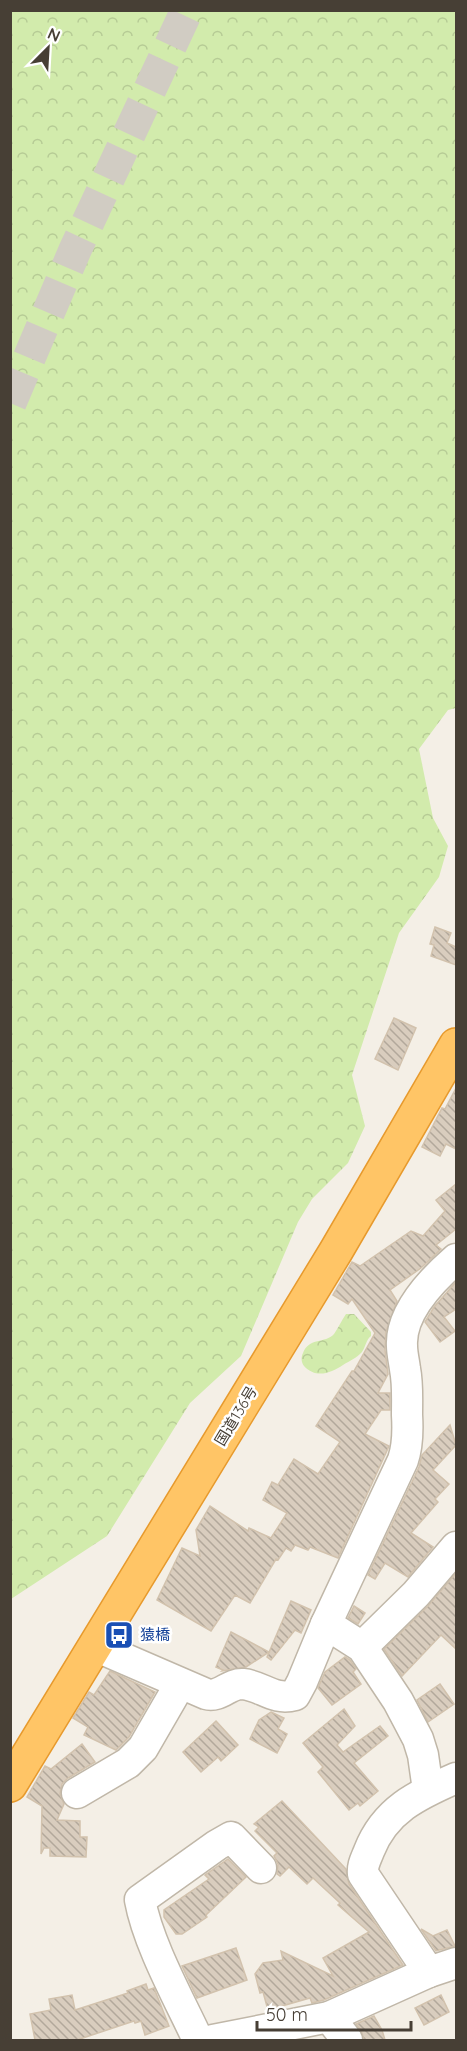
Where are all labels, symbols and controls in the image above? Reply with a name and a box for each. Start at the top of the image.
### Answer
north arrow [18,18,78,78]
text: N [45,23,64,46]
street label: 国道136号 [210,1382,261,1449]
bus stop icon: 猿橋 [103,1619,135,1651]
place label: 猿橋 [140,1625,170,1644]
scale bar [257,1994,412,2032]
text: 50 m [266,2003,308,2026]

